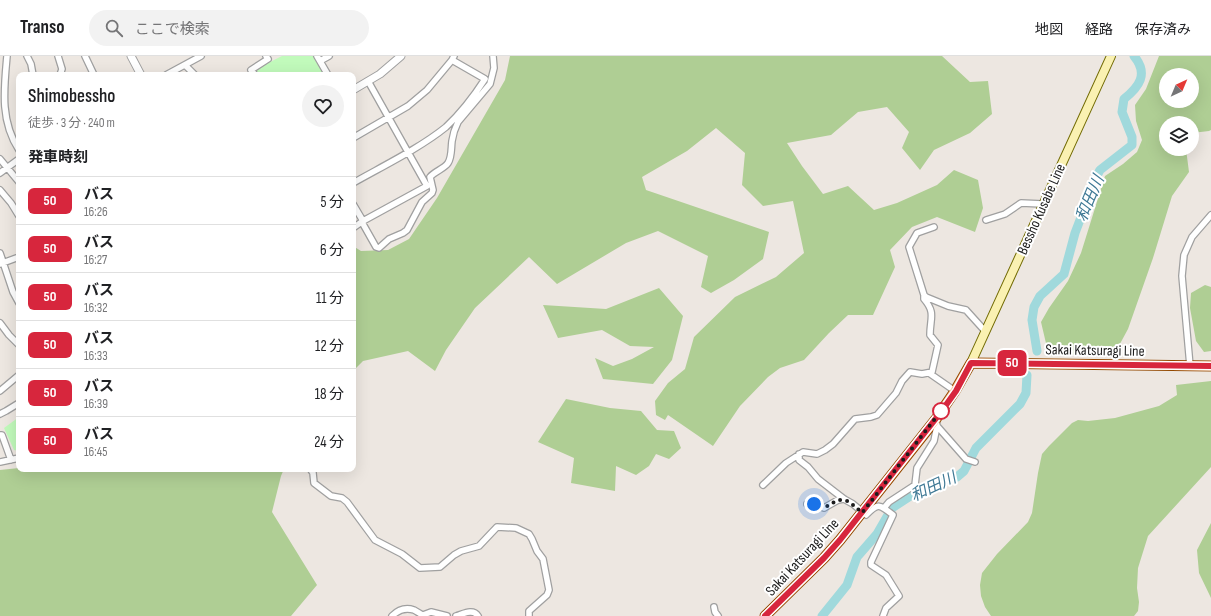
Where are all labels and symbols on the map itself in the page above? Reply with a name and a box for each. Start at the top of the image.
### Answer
north arrow [1159,68,1199,108]
street label: Bessho Kusabe Line [1013,161,1070,258]
water label: 和田川 [1072,171,1109,224]
street label: Sakai Katsuragi Line [1045,340,1145,361]
line badge: 50 [994,350,1030,376]
unlabelled marker [932,402,950,420]
water label: 和田川 [908,468,961,506]
your location [804,494,824,514]
street label: Sakai Katsuragi Line [762,515,843,600]

